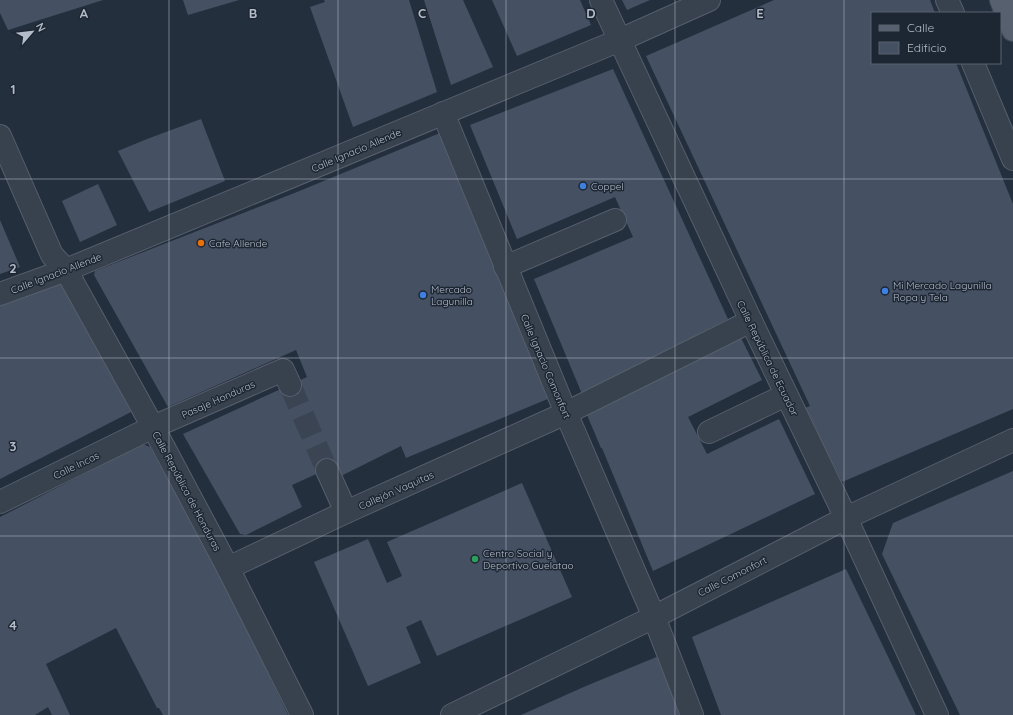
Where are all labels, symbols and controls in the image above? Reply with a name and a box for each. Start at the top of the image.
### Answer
text: A [80,5,89,21]
text: B [249,5,257,21]
text: C [418,5,426,21]
text: D [586,5,596,21]
text: E [756,5,764,21]
north arrow [12,12,52,52]
legend [871,12,1001,64]
text: N [33,20,49,34]
text: Calle [907,20,935,35]
text: Edificio [907,40,947,55]
text: 1 [10,81,16,97]
street label: Calle Ignacio Allende [309,126,403,175]
place label: Coppel [591,180,624,193]
marker: Coppel [578,181,588,191]
place label: Cafe Allende [209,237,268,250]
marker: Cafe Allende [196,238,206,248]
street label: Calle Ignacio Allende [9,250,104,297]
text: 2 [9,260,17,276]
place label: Mi Mercado Lagunilla Ropa y Tela [893,279,992,304]
place label: Mercado Lagunilla [431,283,473,308]
marker: Mi Mercado Lagunilla Ropa y Tela [880,286,890,296]
marker: Mercado Lagunilla [418,290,428,300]
street label: Calle República de Ecuador [734,298,801,418]
street label: Calle Ignacio Comonfort [518,312,574,421]
street label: Pasaje Honduras [179,377,257,422]
street label: Calle República de Honduras [149,429,224,554]
text: 3 [10,438,17,454]
street label: Calle Incas [51,449,102,482]
street label: Callejón Vaquitas [357,468,436,513]
place label: Centro Social y Deportivo Guelatao [483,547,574,572]
street label: Calle Comonfort [696,553,769,599]
marker: Centro Social y Deportivo Guelatao [470,554,480,564]
text: 4 [9,617,17,633]

